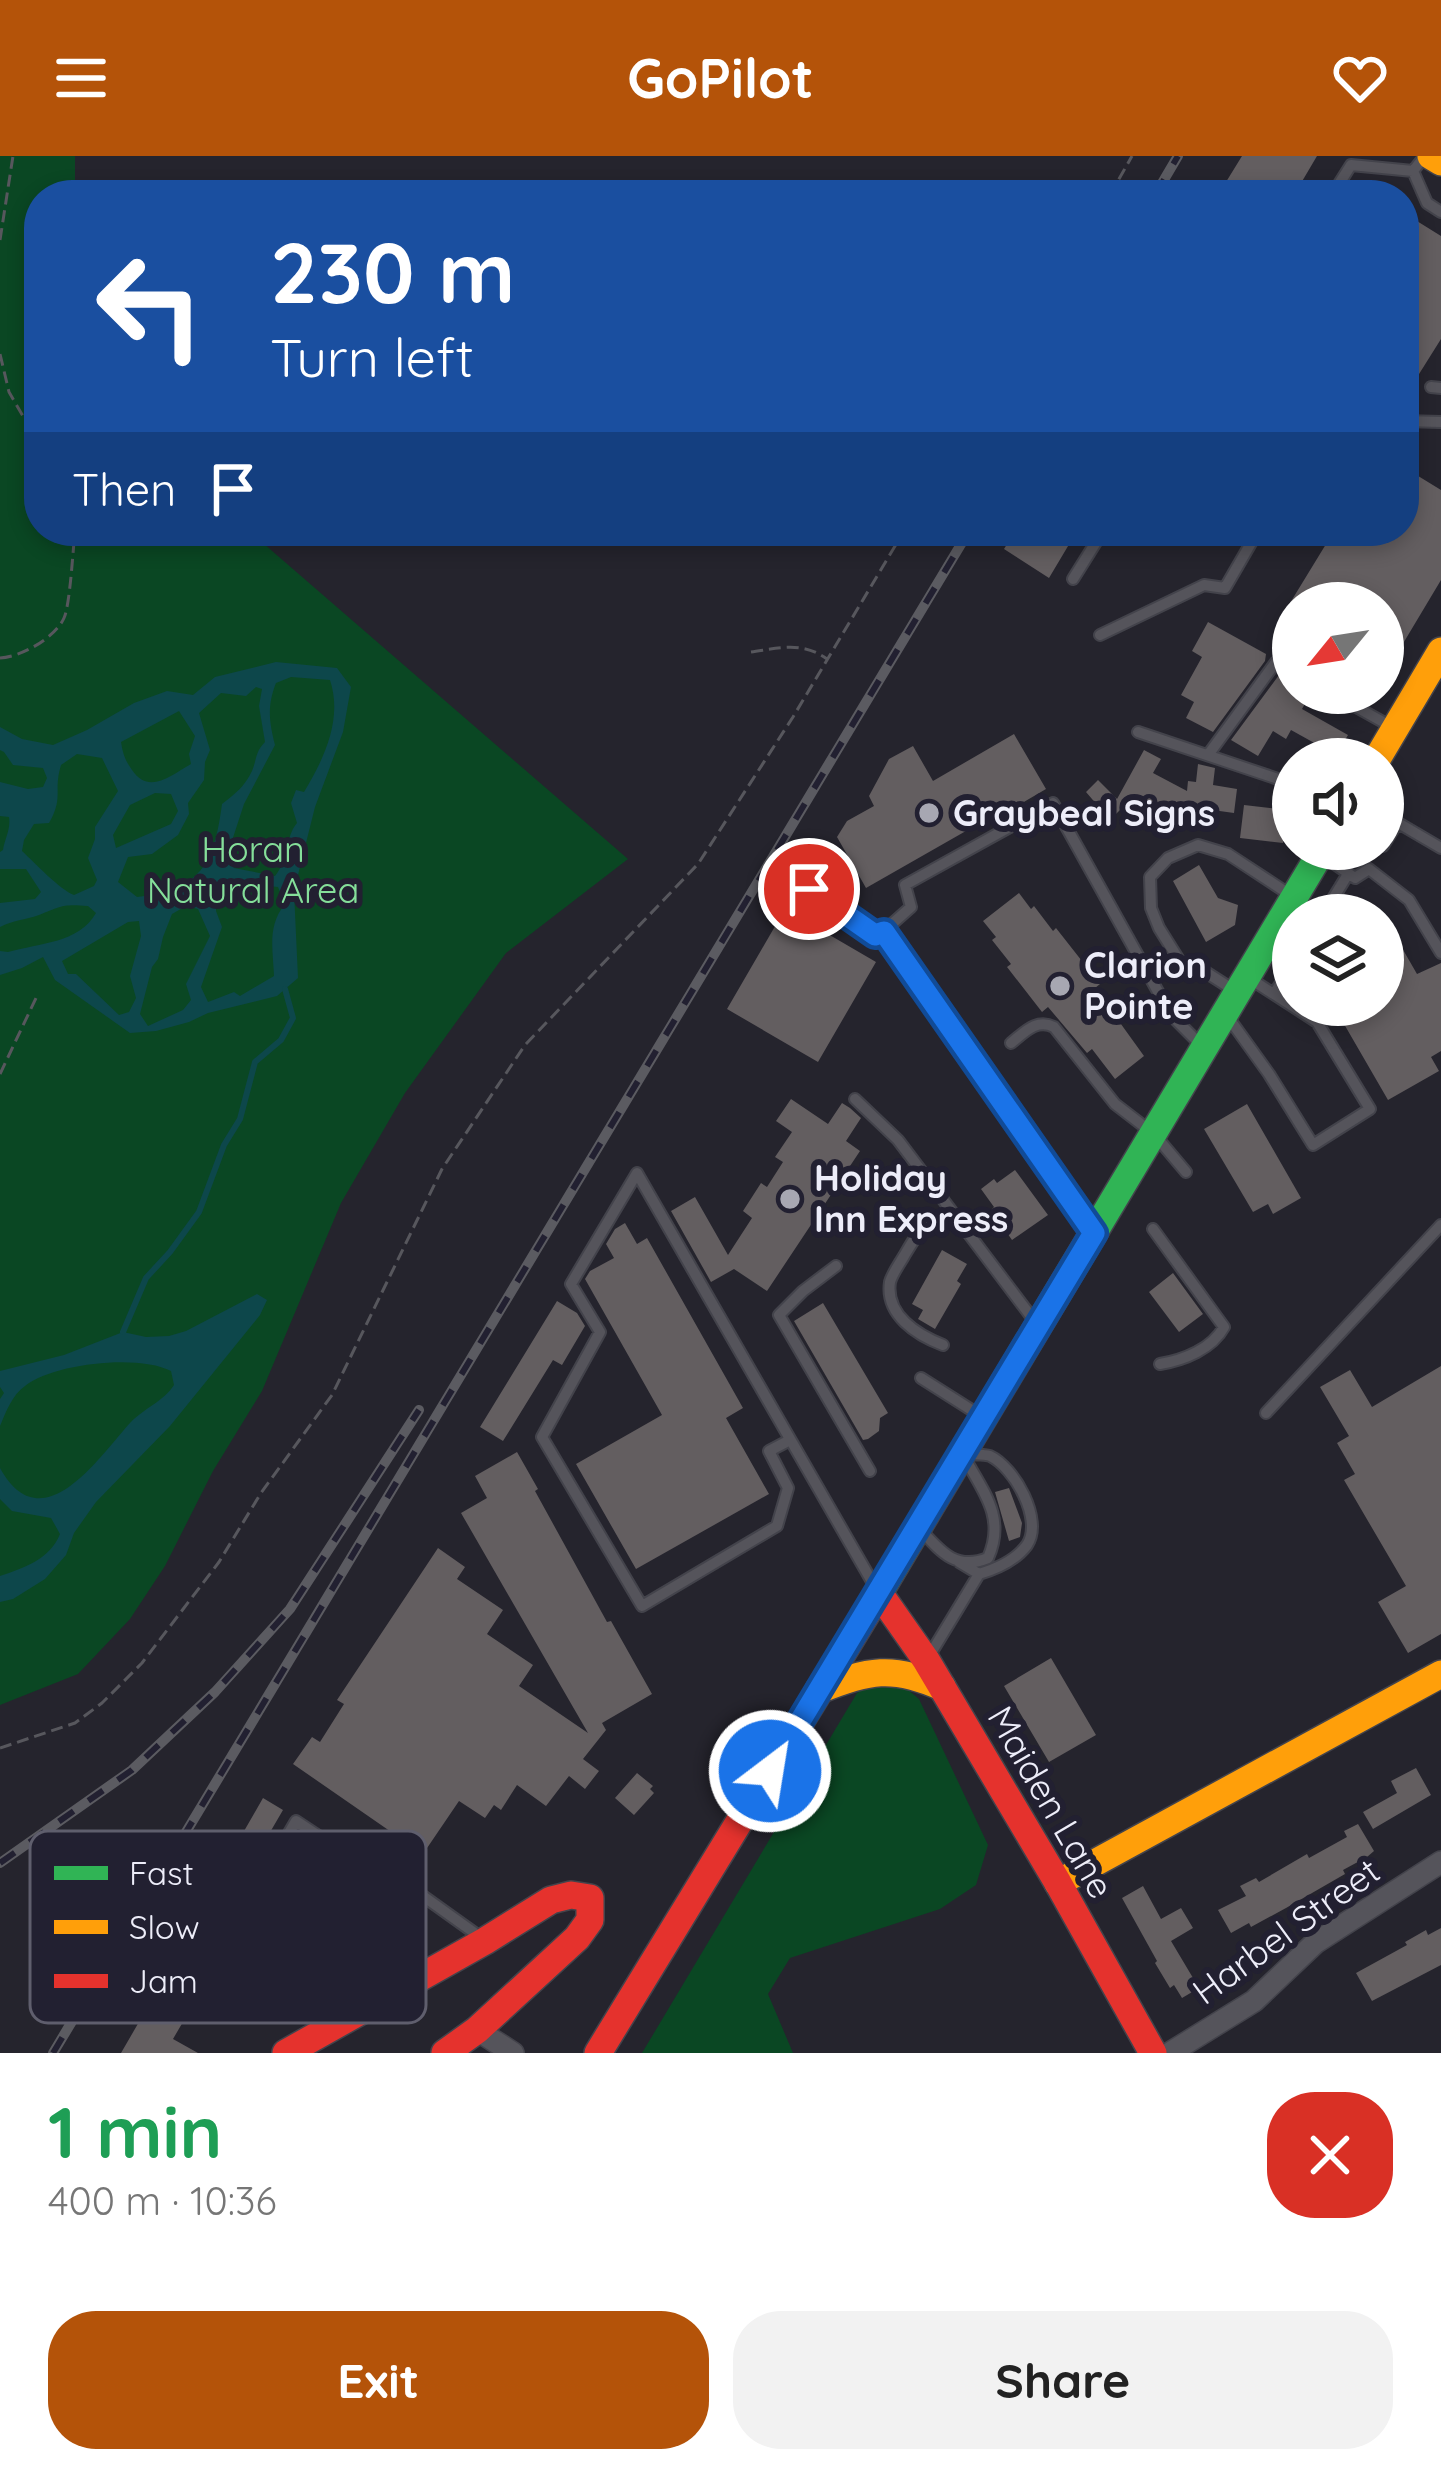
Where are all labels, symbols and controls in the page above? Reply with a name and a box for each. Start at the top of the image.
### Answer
text: GoPilot [627,44,814,112]
icon: menu [48,45,114,111]
icon: heart [1327,45,1393,111]
text: 230 m [270,219,515,324]
icon: left [72,228,228,384]
text: Turn left [270,323,474,391]
icon: arrive [200,456,266,522]
text: Then [72,461,176,517]
north arrow [1272,582,1404,714]
map controls [1272,582,1404,1026]
button: sound [1272,738,1404,870]
place label: Graybeal Signs [953,790,1215,835]
marker: Graybeal Signs [916,800,942,826]
park label: Horan Natural Area [147,826,359,912]
pin [758,838,860,940]
icon: arrive [776,856,842,922]
button: layers [1272,894,1404,1026]
place label: Clarion Pointe [1084,942,1207,1028]
marker: Clarion Pointe [1047,973,1073,999]
place label: Holiday Inn Express [814,1155,1008,1241]
marker: Holiday Inn Express [777,1186,803,1212]
street label: Maiden Lane [978,1698,1124,1906]
position arrow [707,1708,833,1834]
legend [30,1831,426,2023]
street label: Harbel Street [1183,1848,1388,2014]
text: Fast [129,1852,194,1893]
text: Slow [129,1906,200,1947]
text: Jam [129,1960,198,2001]
text: 1 min [48,2086,222,2176]
button: close [1267,2092,1393,2218]
text: 400 m · 10:36 [48,2176,276,2225]
button: Exit [48,2311,709,2449]
button: Share [733,2311,1393,2449]

